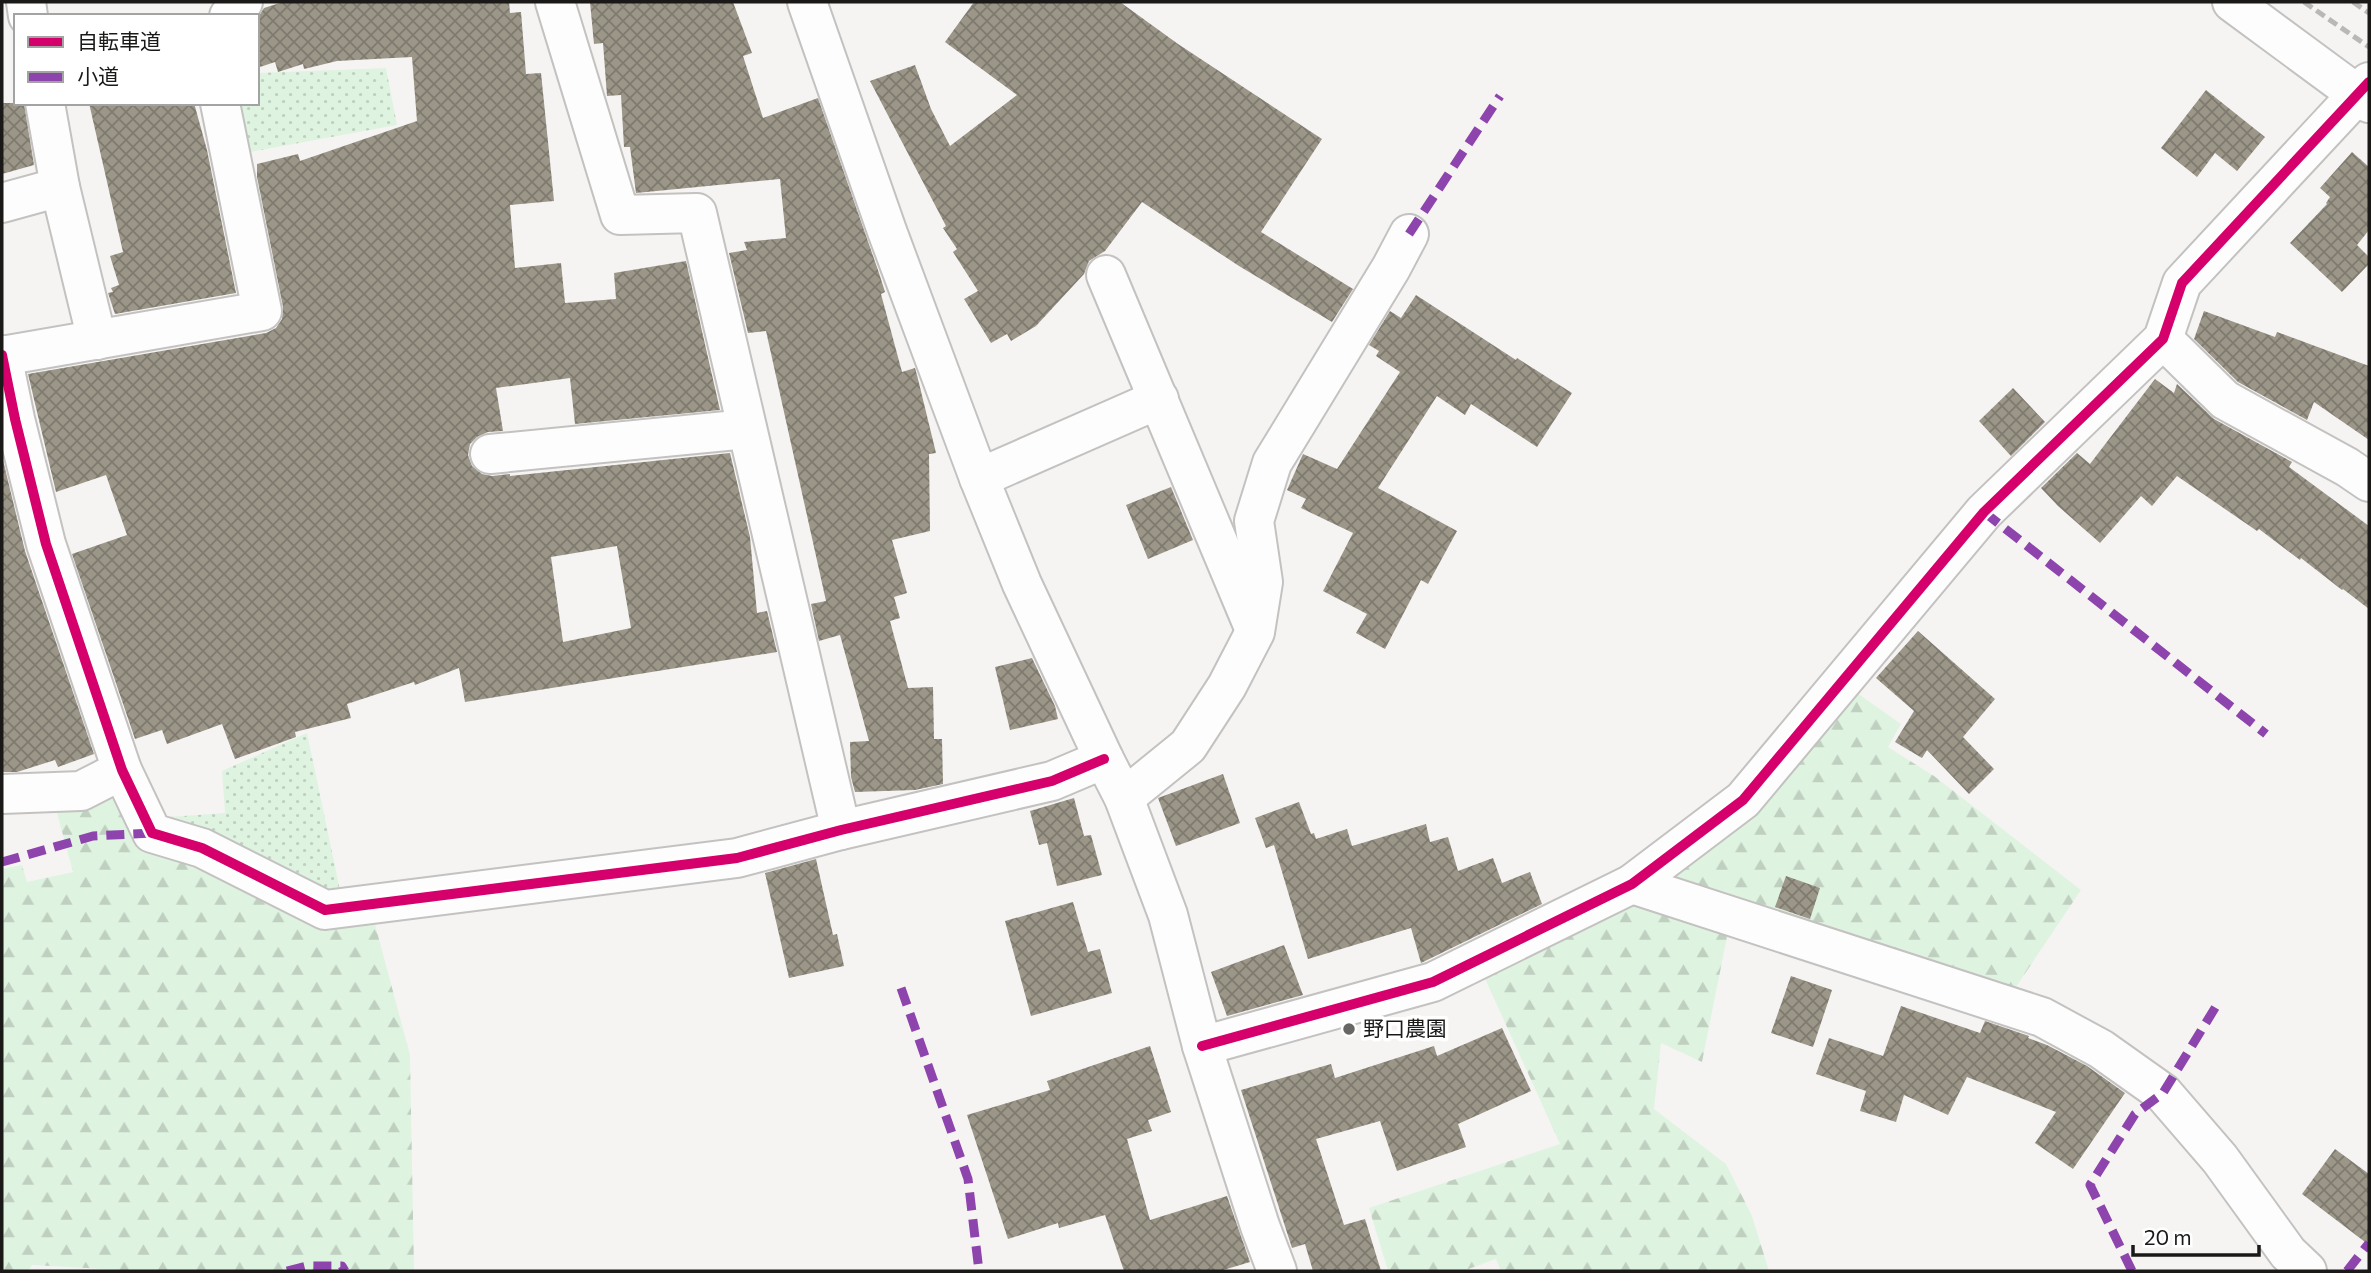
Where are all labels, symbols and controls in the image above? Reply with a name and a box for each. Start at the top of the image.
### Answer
legend [14,14,259,105]
text: 自転車道 [77,28,161,53]
text: 小道 [77,63,119,88]
place label: 野口農園 [1363,1015,1447,1040]
marker: 野口農園 [1341,1021,1357,1037]
scale bar [2133,1214,2259,1258]
text: 20 m [2144,1224,2192,1249]

